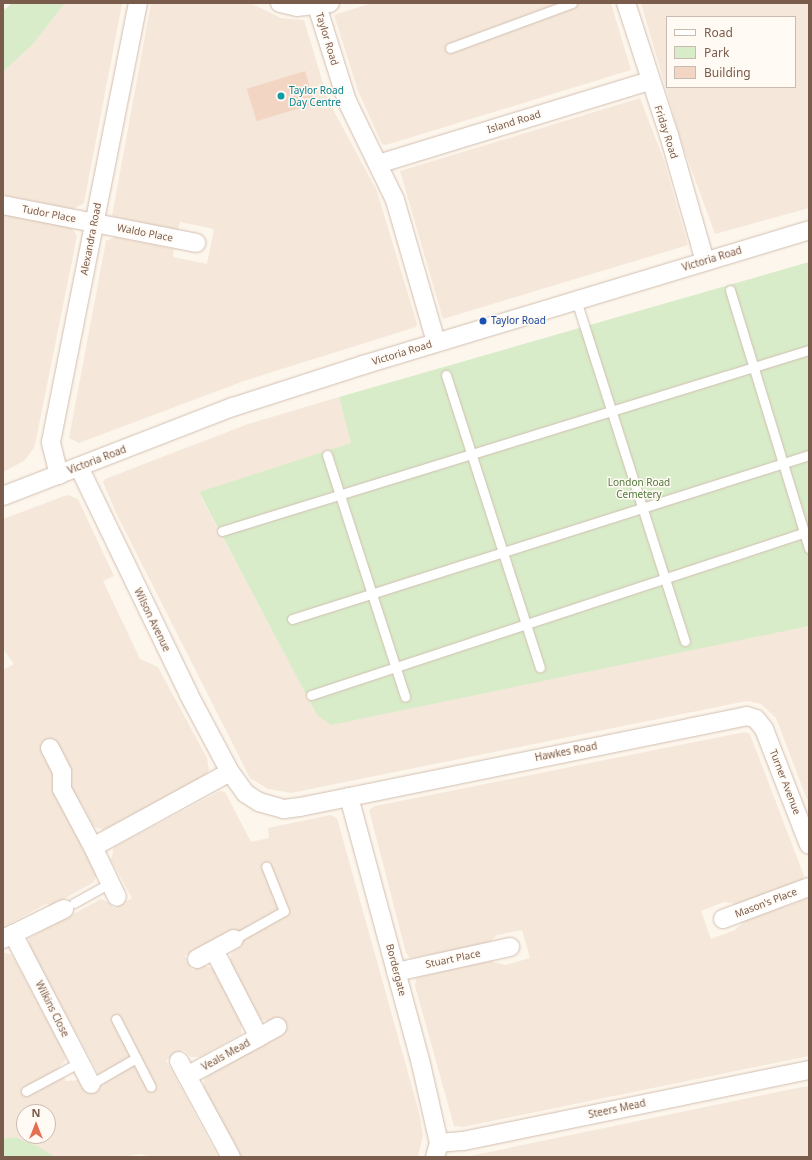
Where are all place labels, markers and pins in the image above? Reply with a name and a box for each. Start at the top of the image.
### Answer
place label: Taylor Road Day Centre [289,84,344,108]
marker: Taylor Road Day Centre [276,91,286,101]
place label: Taylor Road [491,315,546,327]
marker: Taylor Road [478,316,488,326]

